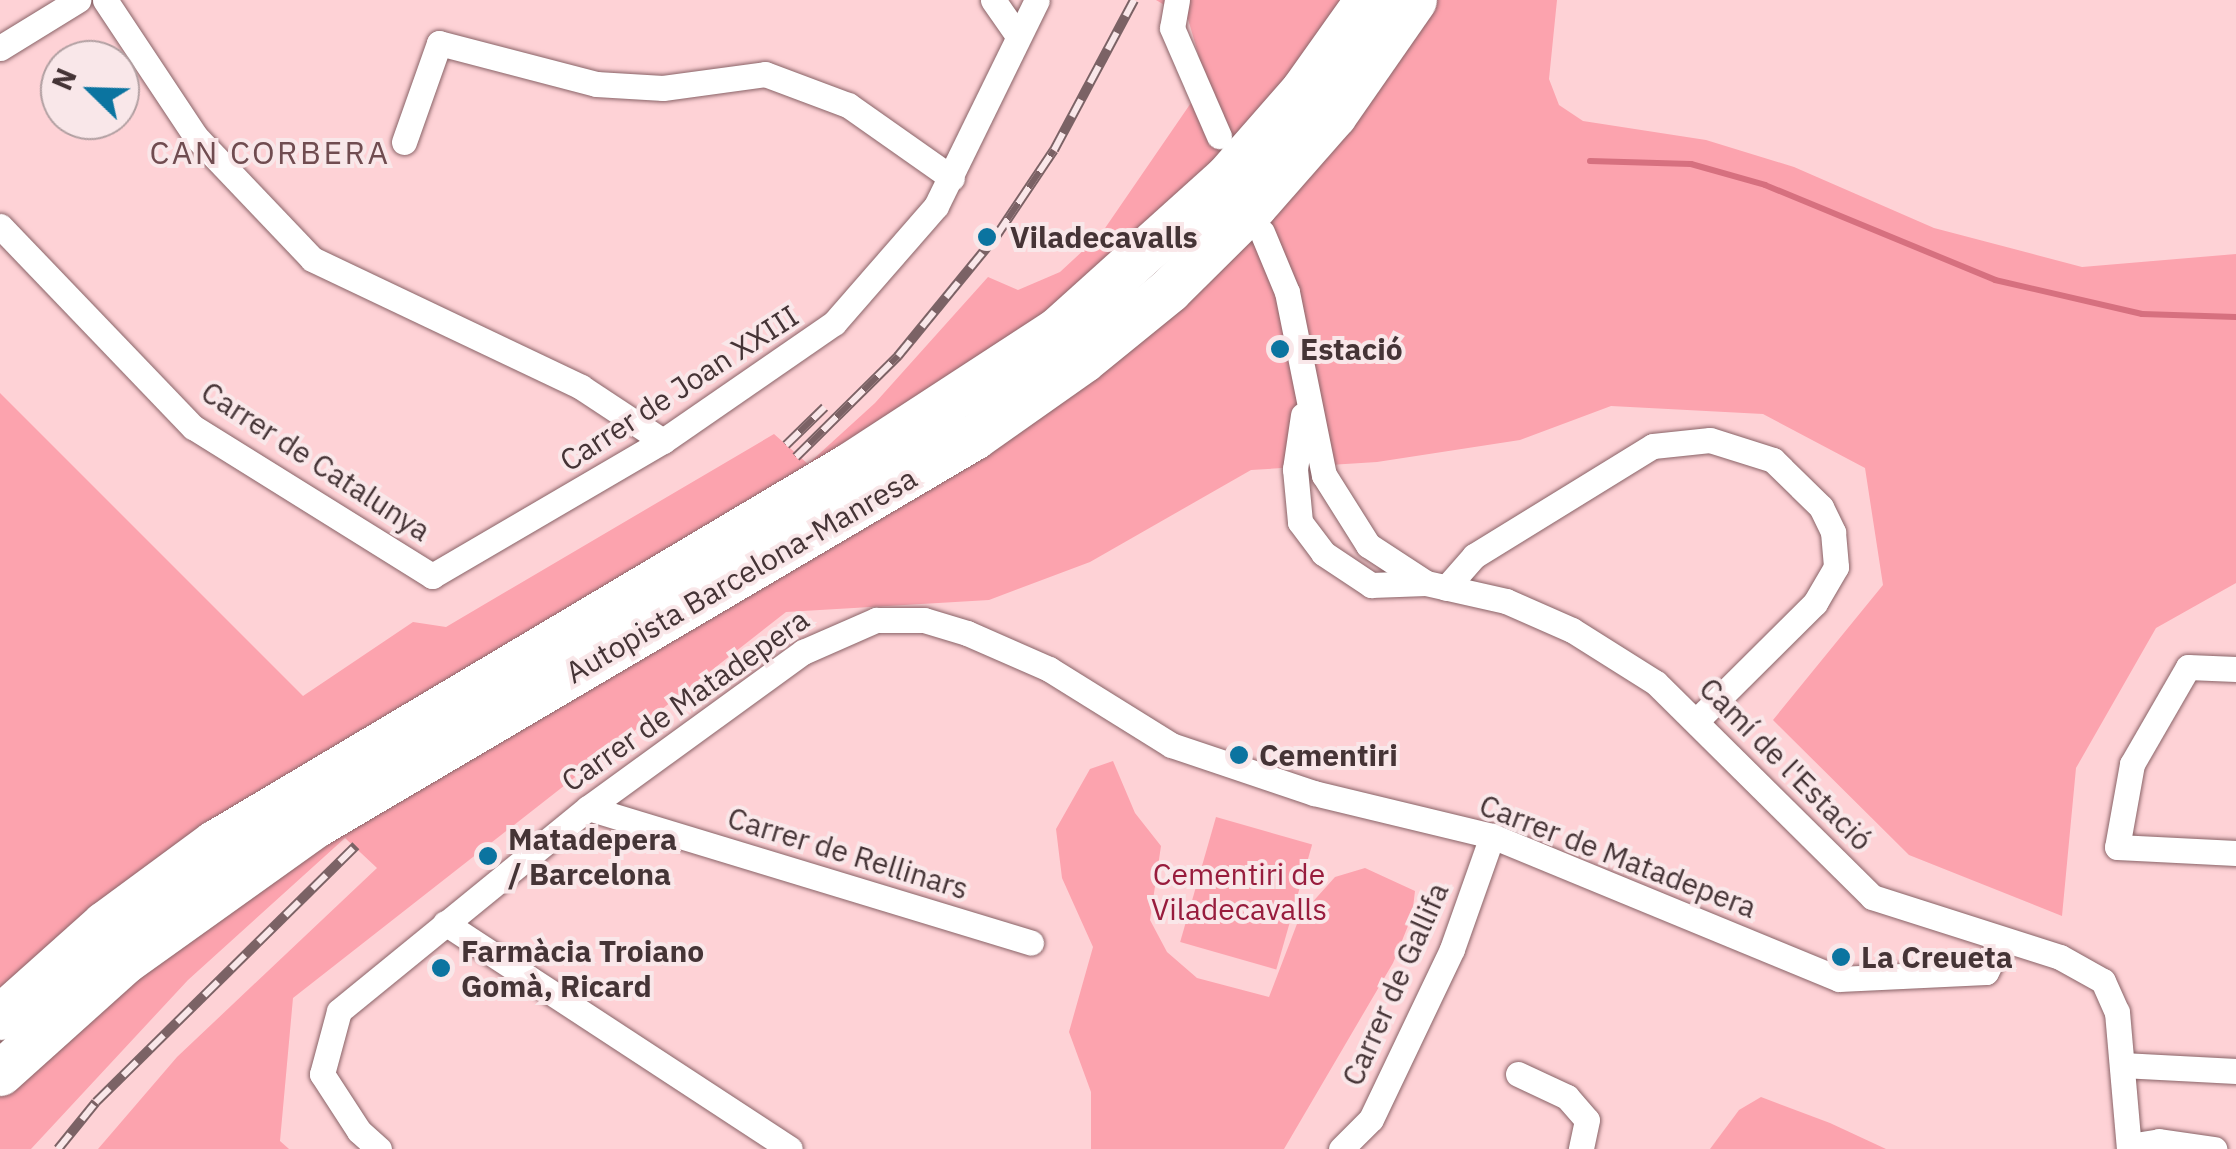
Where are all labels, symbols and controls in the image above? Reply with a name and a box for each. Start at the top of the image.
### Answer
north arrow [40,40,140,140]
text: N [43,62,85,95]
district label: CAN CORBERA [149,133,391,171]
place label: Viladecavalls [1010,219,1198,255]
marker: Viladecavalls [974,224,1000,250]
street label: Carrer de Joan XXIII [553,297,805,479]
place label: Estació [1300,331,1403,367]
marker: Estació [1269,338,1291,360]
street label: Carrer de Catalunya [195,374,437,548]
street label: Autopista Barcelona-Manresa [559,460,923,690]
street label: Carrer de Matadepera [554,601,816,799]
street label: Camí de l'Estació [1692,670,1880,858]
place label: Cementiri [1259,737,1398,773]
marker: Cementiri [1228,744,1250,766]
street label: Carrer de Matadepera [1474,787,1762,925]
street label: Carrer de Rellinars [723,799,973,907]
place label: Matadepera / Barcelona [508,821,677,892]
marker: Matadepera / Barcelona [477,845,499,867]
park label: Cementiri de Viladecavalls [1151,856,1327,926]
street label: Carrer de Gallifa [1334,877,1456,1091]
place label: Farmàcia Troiano Gomà, Ricard [461,933,704,1004]
place label: La Creueta [1861,939,2013,975]
marker: La Creueta [1830,946,1852,968]
marker: Farmàcia Troiano Gomà, Ricard [430,957,452,979]

